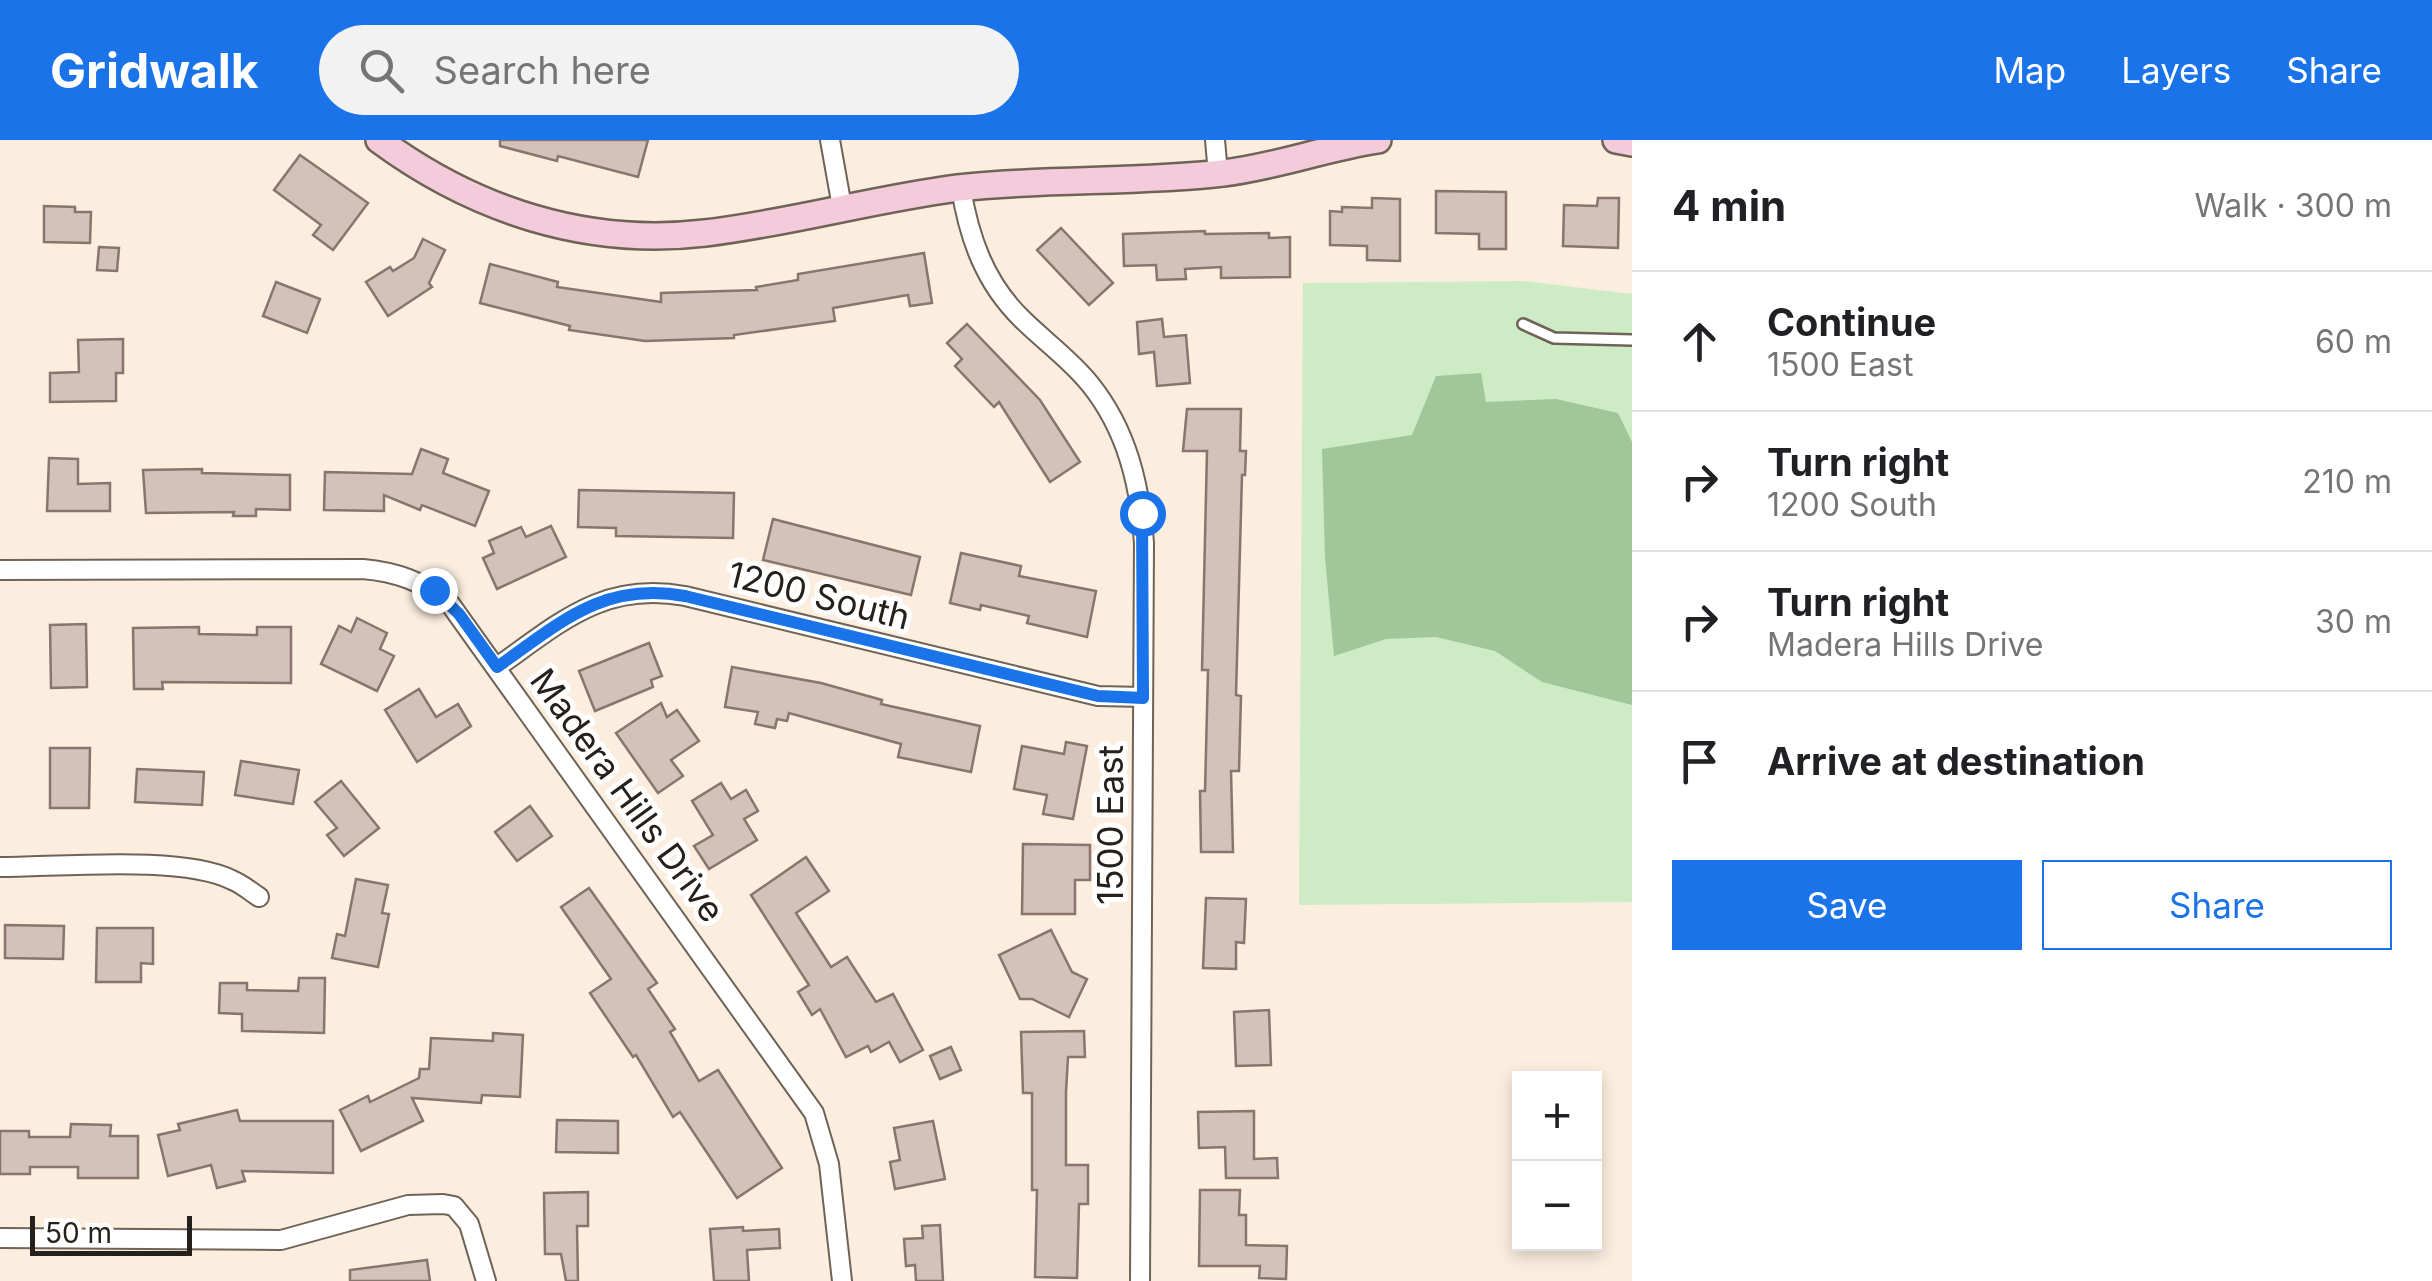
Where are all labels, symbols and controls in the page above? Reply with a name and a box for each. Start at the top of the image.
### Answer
search box [319,25,1019,115]
text: Gridwalk [50,41,259,100]
icon: search [354,43,409,98]
text: Search here [434,47,651,93]
text: Map [1994,49,2066,91]
text: Layers [2121,49,2231,91]
text: Share [2286,49,2382,91]
text: 4 min [1672,180,1786,231]
text: Walk · 300 m [2194,186,2392,225]
text: Continue [1767,299,1936,345]
icon: ahead [1672,314,1727,369]
text: 60 m [2315,322,2392,361]
text: 1500 East [1767,345,1913,384]
text: Turn right [1767,439,1949,485]
icon: right [1672,454,1727,509]
text: 210 m [2302,462,2392,501]
text: 1200 South [1767,485,1937,524]
route start [1120,491,1166,537]
street label: 1200 South [724,552,914,638]
route end [412,568,458,614]
text: Turn right [1767,579,1949,625]
icon: right [1672,594,1727,649]
text: 30 m [2315,602,2392,641]
text: Madera Hills Drive [1767,625,2043,664]
street label: Madera Hills Drive [522,660,734,930]
icon: arrive [1672,734,1727,789]
text: Arrive at destination [1767,738,2145,784]
street label: 1500 East [1089,745,1131,905]
button: Save [1672,860,2022,950]
button: Share [2042,860,2392,950]
map controls [1512,1071,1602,1251]
button: + [1512,1071,1602,1161]
button: − [1512,1161,1602,1251]
scale bar [30,1211,192,1256]
text: 50 m [45,1216,112,1250]

